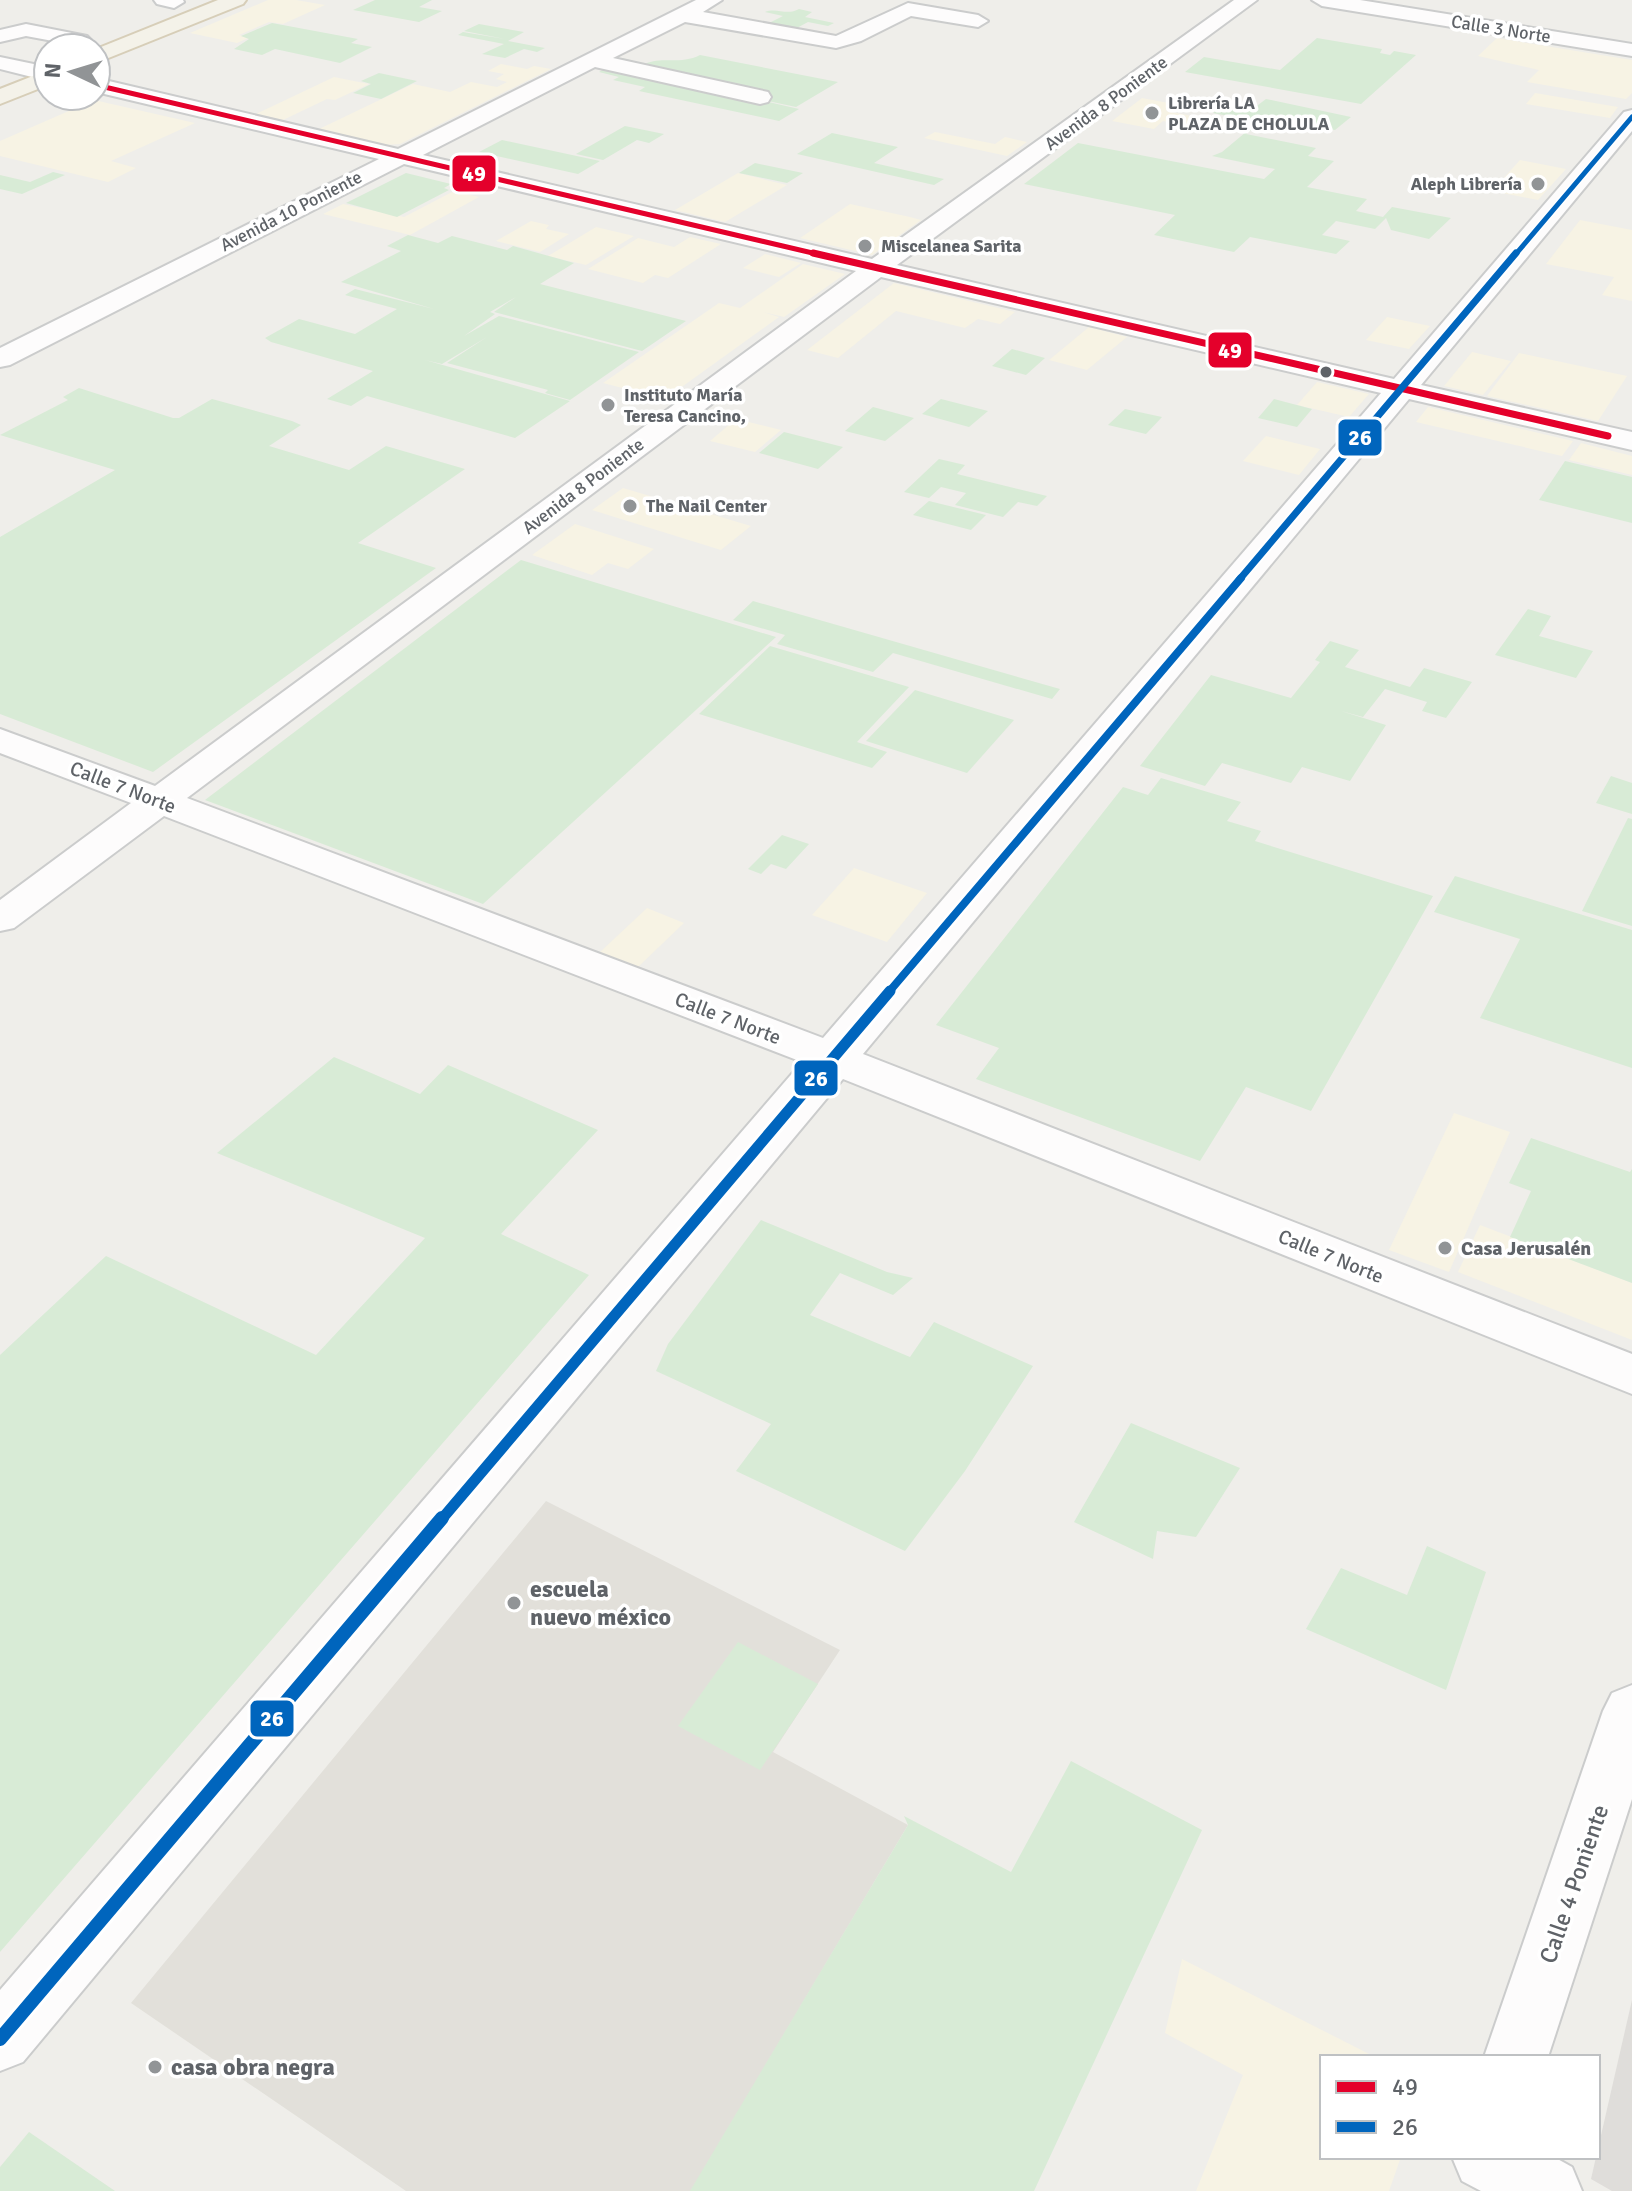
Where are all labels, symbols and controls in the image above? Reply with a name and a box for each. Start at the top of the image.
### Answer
street label: Calle 3 Norte [1450,10,1552,48]
north arrow [32,32,112,112]
street label: Avenida 8 Poniente [1040,51,1172,155]
text: N [39,62,67,79]
place label: Librería LA PLAZA DE CHOLULA [1168,92,1330,135]
marker: Librería LA PLAZA DE CHOLULA [1143,104,1161,122]
line badge: 49 [451,154,497,193]
text: 49 [462,160,486,187]
street label: Avenida 10 Poniente [216,166,366,256]
place label: Aleph Librería [1411,173,1522,195]
marker: Aleph Librería [1529,175,1547,193]
place label: Miscelanea Sarita [881,235,1022,257]
marker: Miscelanea Sarita [856,237,874,255]
line badge: 49 [1207,331,1253,369]
text: 49 [1218,337,1242,364]
unlabelled marker [1318,364,1334,380]
place label: Instituto María Teresa Cancino, [624,384,746,427]
marker: Instituto María Teresa Cancino, [599,396,617,414]
line badge: 26 [1337,418,1383,457]
text: 26 [1348,424,1372,451]
street label: Avenida 8 Poniente [518,433,648,539]
place label: The Nail Center [646,495,768,517]
marker: The Nail Center [621,497,639,515]
street label: Calle 7 Norte [66,756,179,819]
street label: Calle 7 Norte [671,987,784,1050]
line badge: 26 [793,1059,839,1097]
text: 26 [804,1065,828,1092]
street label: Calle 7 Norte [1274,1224,1387,1289]
place label: Casa Jerusalén [1461,1236,1591,1261]
marker: Casa Jerusalén [1436,1239,1454,1257]
place label: escuela nuevo méxico [530,1574,671,1632]
marker: escuela nuevo méxico [505,1594,523,1612]
line badge: 26 [249,1699,295,1738]
text: 26 [260,1705,284,1732]
street label: Calle 4 Poniente [1533,1801,1615,1967]
place label: casa obra negra [171,2052,335,2082]
legend [1320,2055,1600,2159]
marker: casa obra negra [146,2058,164,2076]
text: 49 [1392,2072,1418,2102]
text: 26 [1392,2112,1418,2142]

